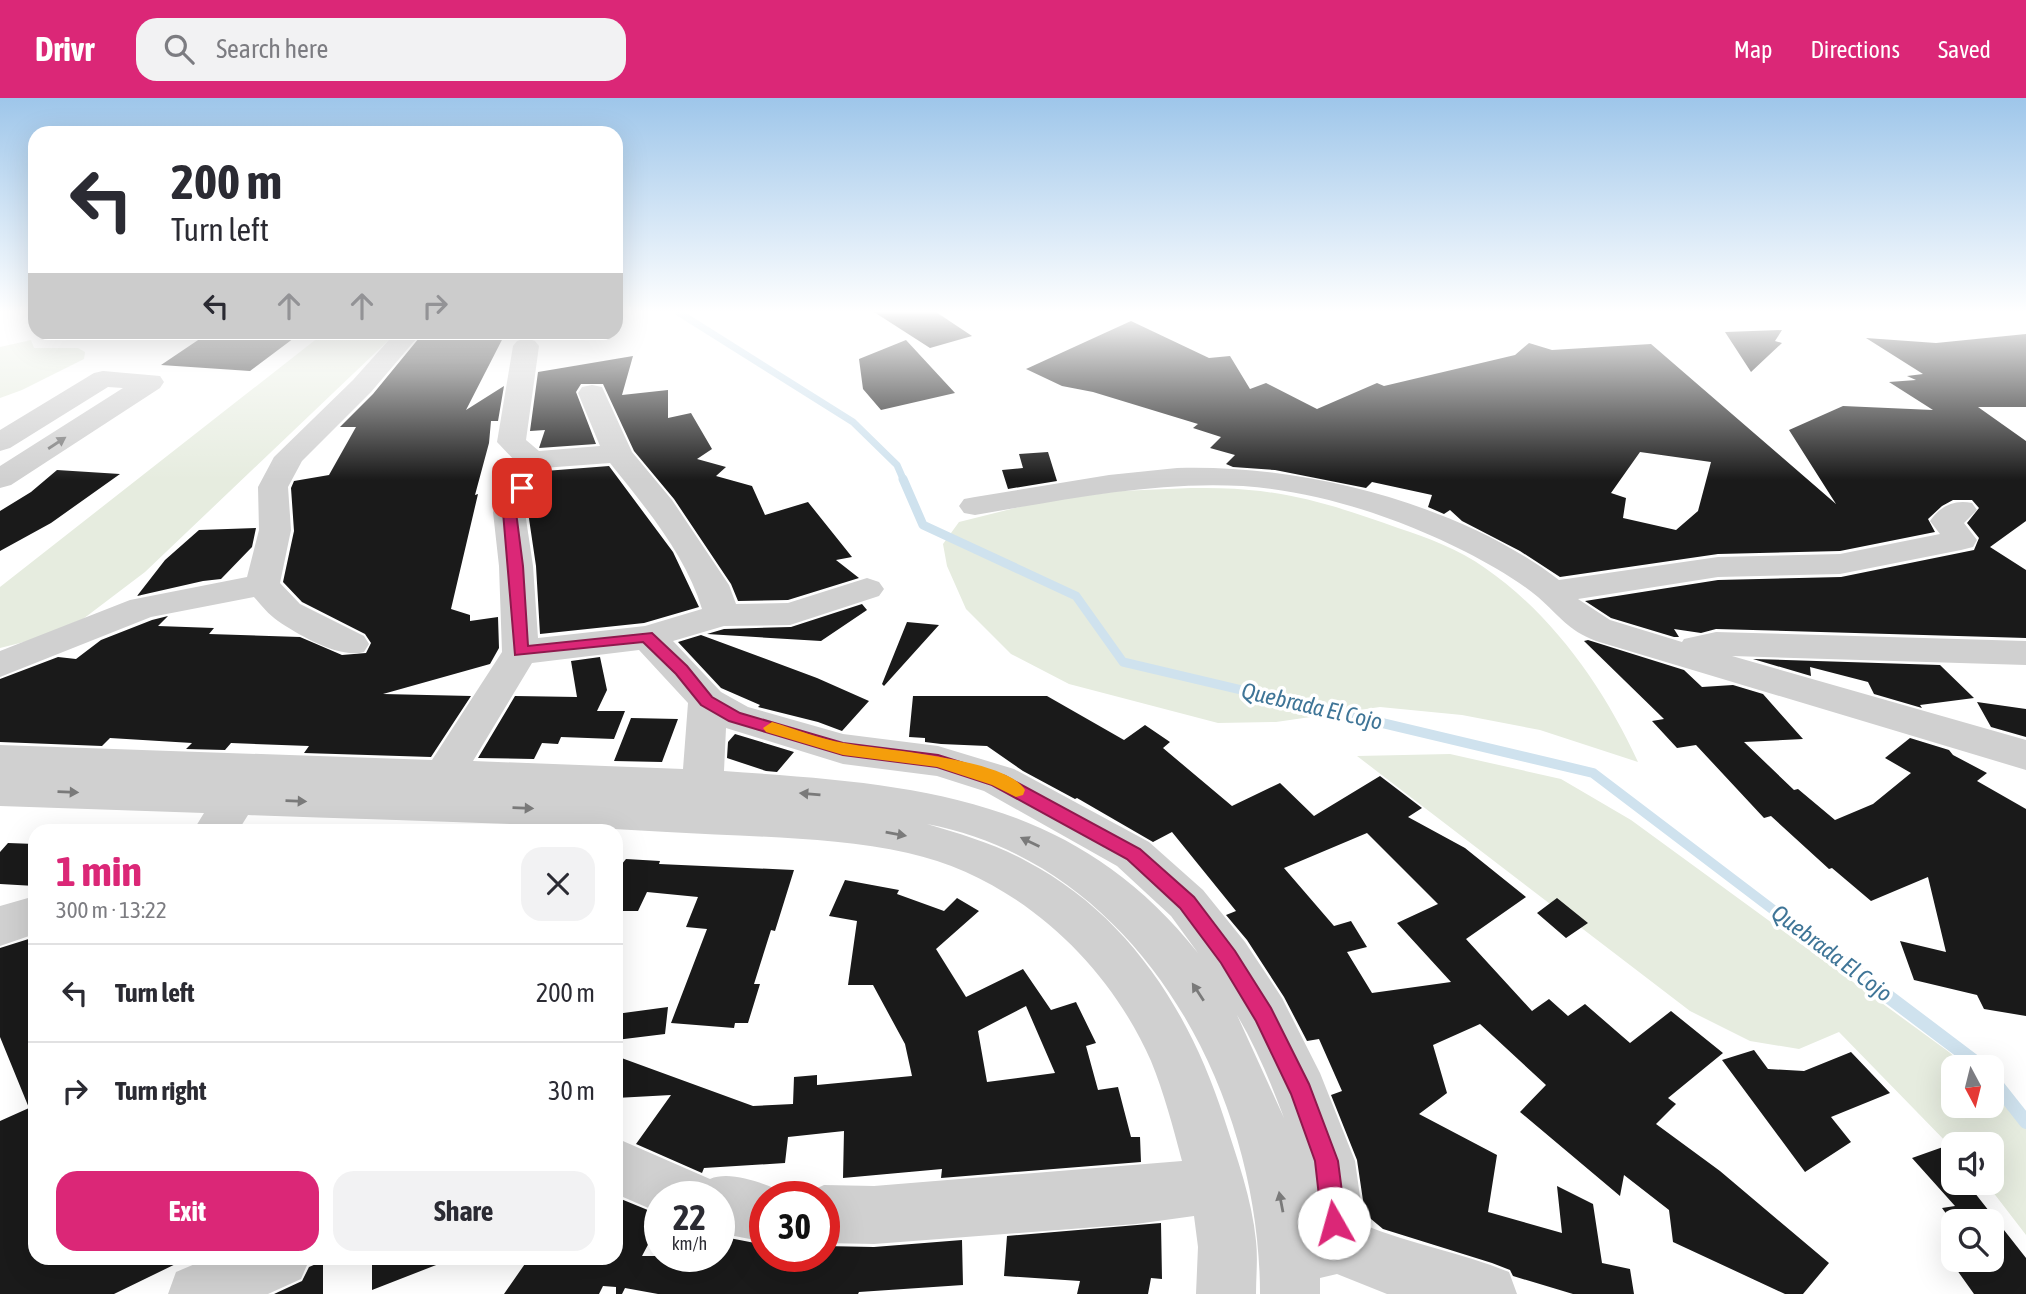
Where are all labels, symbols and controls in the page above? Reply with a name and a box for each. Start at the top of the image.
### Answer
search box [136,18,626,81]
text: Drivr [35,30,94,68]
icon: search [160,30,198,68]
text: Search here [216,34,328,64]
text: Map [1734,36,1772,63]
text: Directions [1810,36,1900,63]
text: Saved [1938,36,1991,63]
text: 200 m [171,153,282,209]
icon: left [56,154,147,245]
text: Turn left [171,211,269,248]
icon: left [197,287,235,325]
icon: ahead [270,287,308,325]
icon: ahead [343,287,381,325]
icon: right [416,287,454,325]
one-way arrow [48,436,67,449]
pin [492,458,552,518]
icon: arrive [503,469,541,507]
water label: Quebrada El Cojo [1239,677,1385,735]
one-way arrow [57,787,79,798]
one-way arrow [799,788,821,799]
one-way arrow [285,795,307,806]
one-way arrow [512,803,534,814]
one-way arrow [885,829,907,840]
one-way arrow [1020,837,1040,848]
text: 1 min [56,847,142,895]
button: close [521,847,595,921]
text: 300 m · 13:22 [56,897,167,923]
water label: Quebrada El Cojo [1767,899,1897,1007]
icon: left [56,974,94,1012]
text: Turn left [115,978,195,1008]
text: 200 m [536,978,595,1008]
one-way arrow [1191,982,1204,1001]
north arrow [1941,1055,2004,1118]
map controls [1941,1055,2004,1272]
icon: right [56,1072,94,1110]
text: Turn right [115,1076,206,1106]
text: 30 m [548,1076,595,1106]
button: sound [1941,1132,2004,1195]
button: Exit [56,1171,319,1251]
button: Share [333,1171,595,1251]
speed limit sign: 30 [749,1181,840,1272]
position arrow [1297,1186,1371,1260]
one-way arrow [1275,1191,1286,1213]
text: 22 [673,1197,706,1237]
button: search [1941,1209,2004,1272]
text: km/h [672,1233,707,1254]

